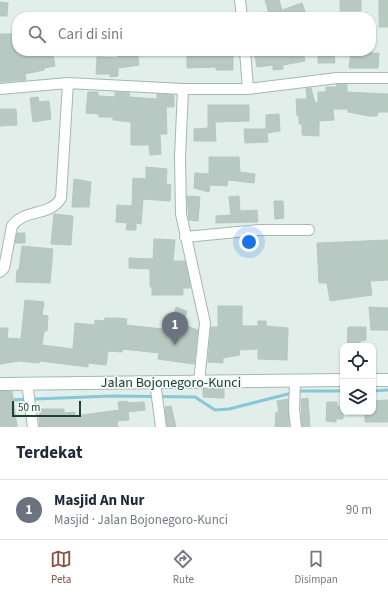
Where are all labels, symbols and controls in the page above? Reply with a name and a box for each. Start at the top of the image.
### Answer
search box [12,12,376,56]
icon: search [26,23,48,45]
text: Cari di sini [58,24,123,45]
your location [239,232,259,252]
pin: 1 [162,312,188,345]
map controls [340,343,376,415]
button: locate [340,343,376,379]
street label: Jalan Bojonegoro-Kunci [101,373,241,393]
button: layers [340,379,376,415]
scale bar [12,399,81,418]
text: 50 m [18,400,40,415]
text: Terdekat [16,441,82,465]
text: Masjid An Nur [54,490,145,511]
text: 1 [26,501,32,519]
text: 90 m [346,501,372,519]
text: Masjid · Jalan Bojonegoro-Kunci [54,511,228,529]
tab: Peta [50,548,72,587]
tab: Rute [172,548,194,587]
tab: Disimpan [294,548,338,587]

